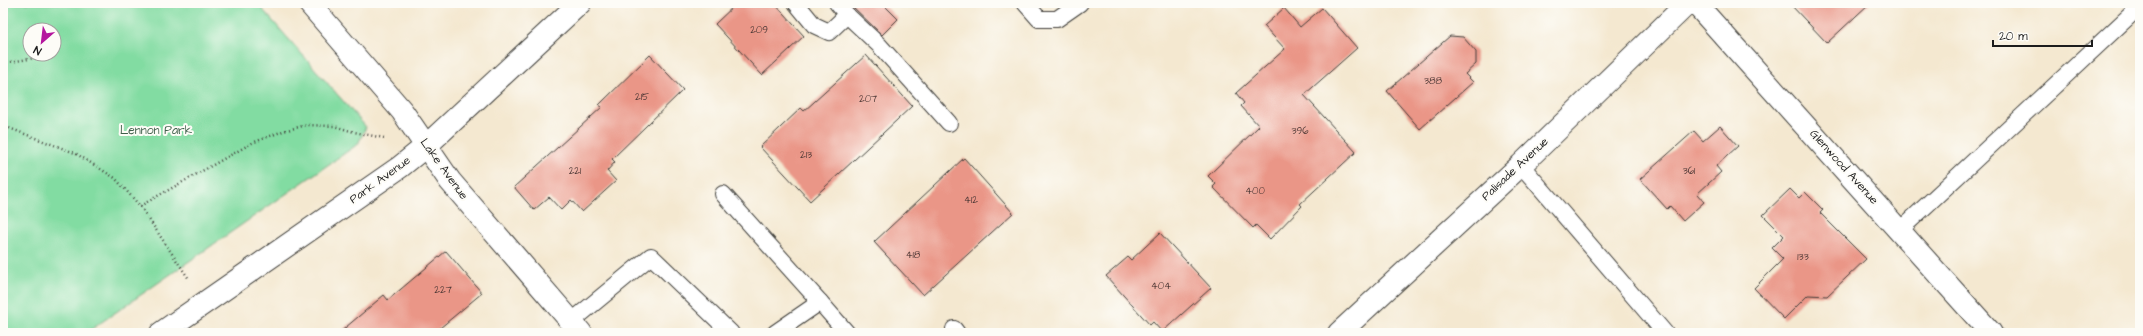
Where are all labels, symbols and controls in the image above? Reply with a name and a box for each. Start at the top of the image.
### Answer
north arrow [22,22,62,62]
scale bar [1993,22,2092,48]
house number: 209 [750,23,768,37]
text: 20 m [1999,28,2028,45]
text: N [31,42,44,59]
house number: 388 [1424,74,1443,88]
house number: 215 [635,90,649,104]
house number: 207 [859,92,877,106]
park label: Lennon Park [120,122,193,139]
house number: 396 [1291,124,1309,138]
street label: Glenwood Avenue [1806,126,1883,209]
street label: Palisade Avenue [1478,133,1553,205]
street label: Lake Avenue [416,135,472,204]
house number: 213 [800,148,812,162]
street label: Park Avenue [346,152,414,208]
house number: 221 [569,164,582,178]
house number: 361 [1683,164,1696,178]
house number: 400 [1245,184,1265,198]
house number: 412 [964,193,978,207]
house number: 418 [906,248,921,262]
house number: 133 [1797,250,1809,264]
house number: 404 [1151,279,1171,293]
house number: 227 [434,283,452,297]

